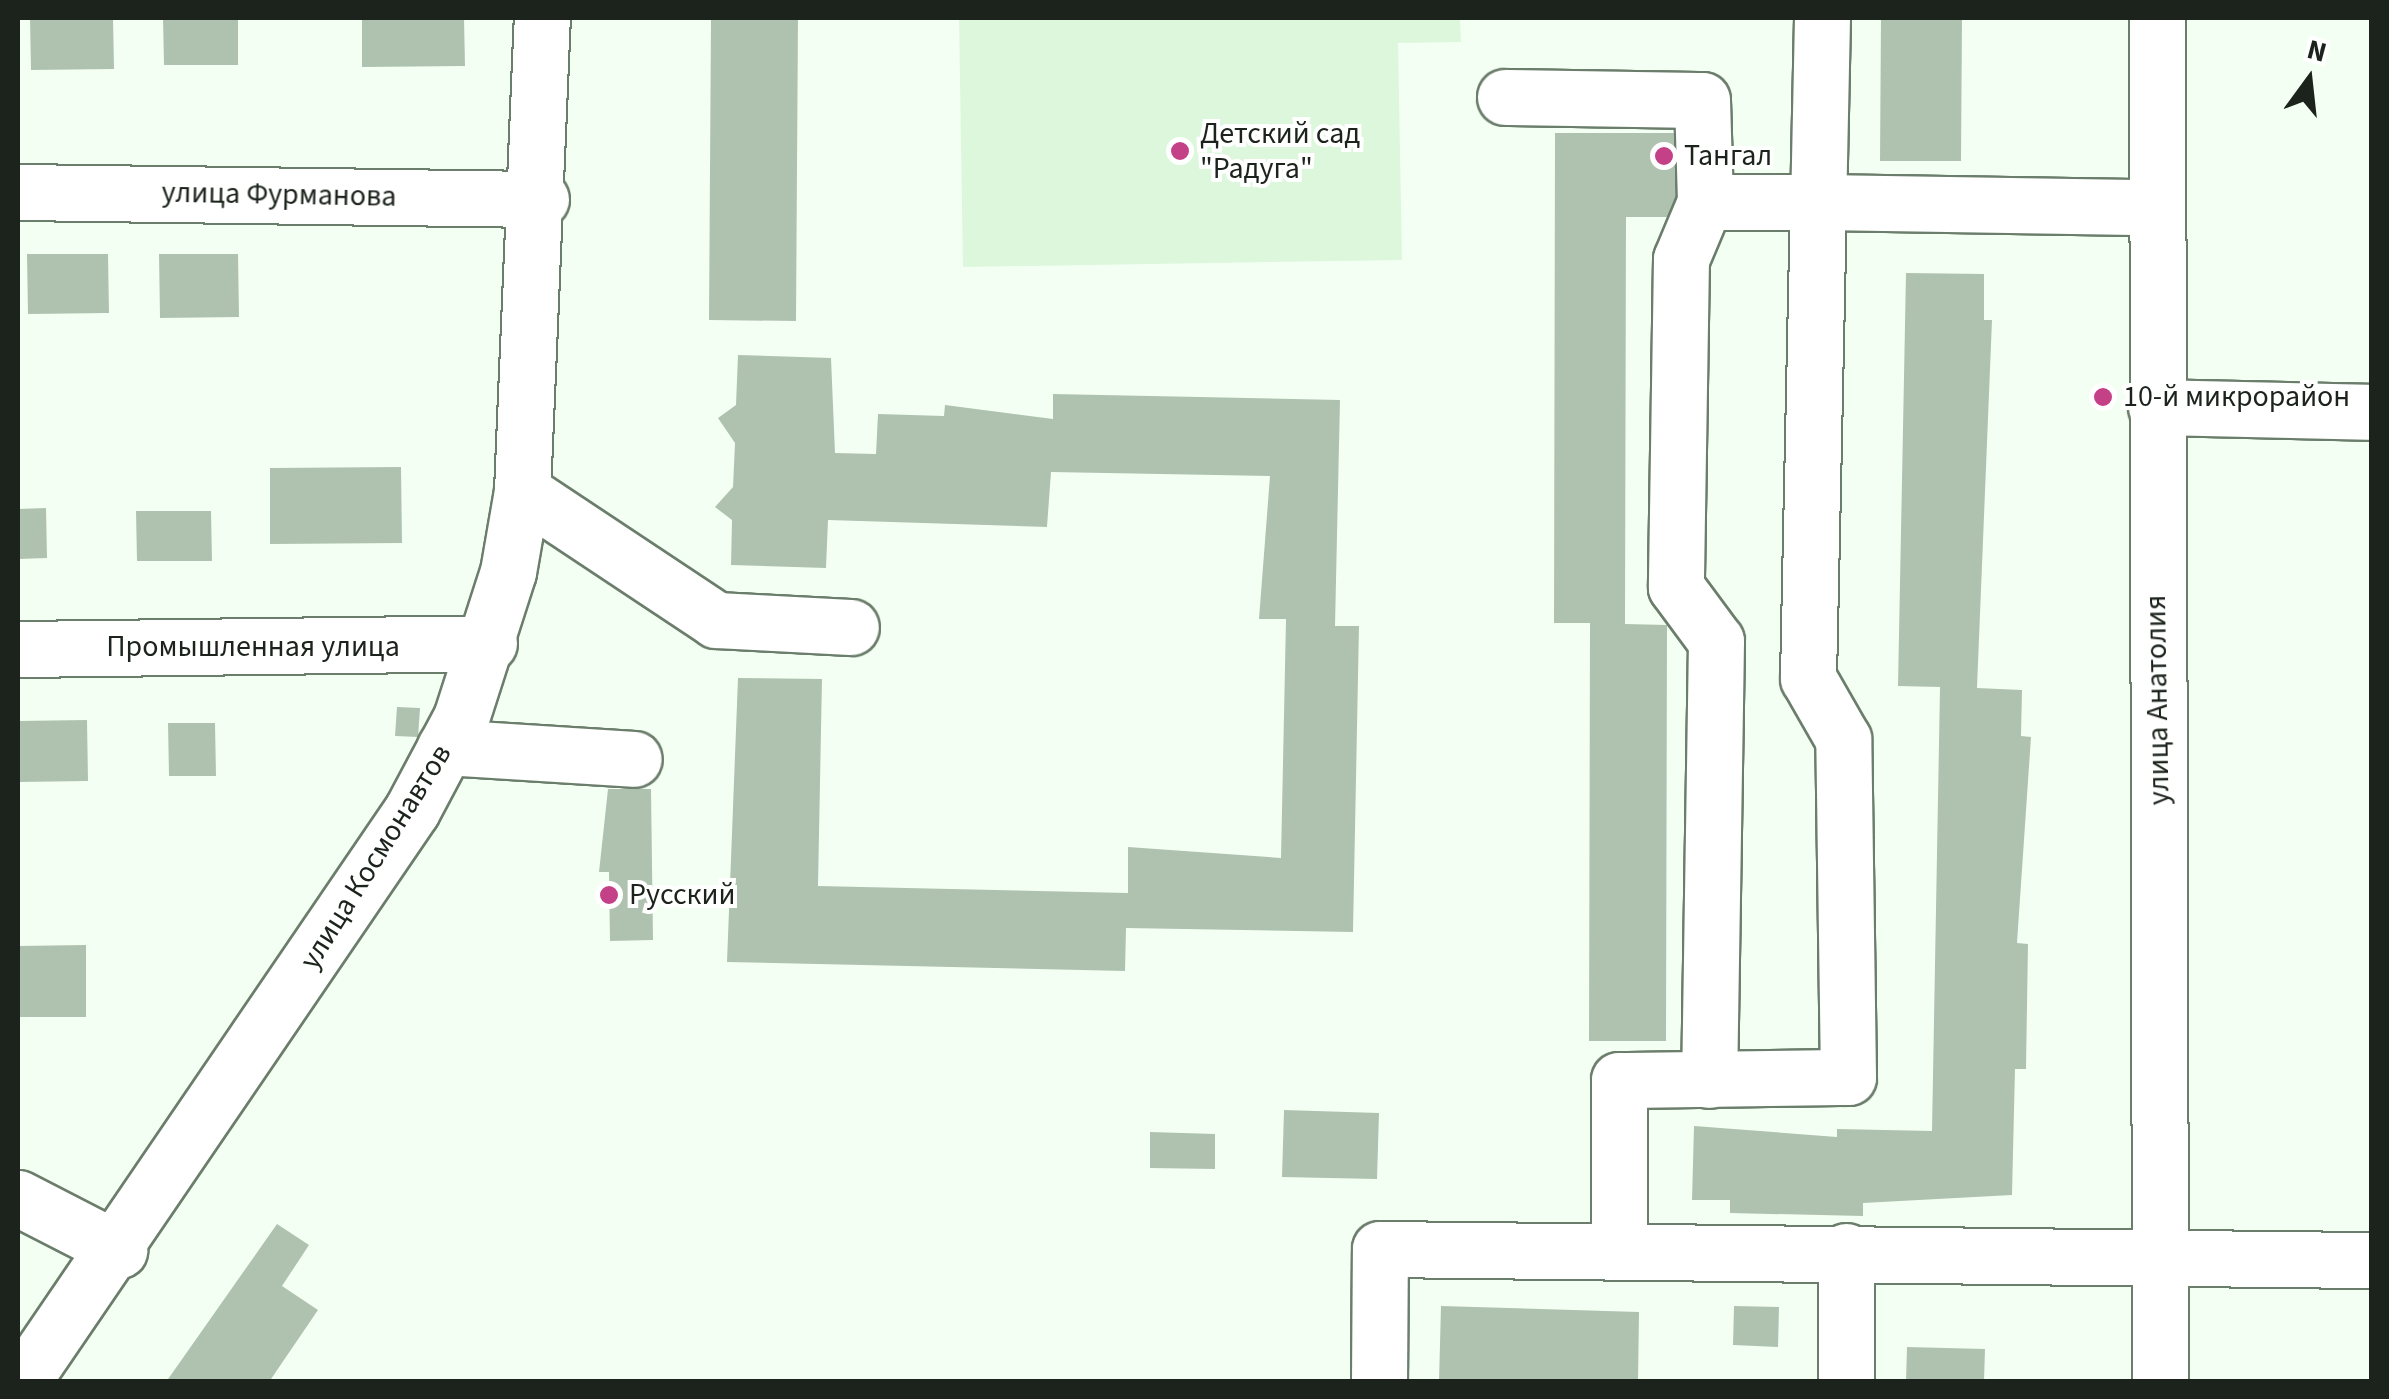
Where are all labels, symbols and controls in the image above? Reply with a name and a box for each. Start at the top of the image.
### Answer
text: N [2303,29,2331,73]
north arrow [2259,30,2359,130]
place label: Детский сад "Радуга" [1200,116,1360,186]
place label: Тангал [1684,138,1772,174]
marker: Детский сад "Радуга" [1169,140,1191,162]
marker: Тангал [1653,145,1675,167]
street label: улица Фурманова [161,175,397,215]
place label: 10-й микрорайон [2123,379,2350,415]
marker: 10-й микрорайон [2092,386,2114,408]
street label: улица Анатолия [2138,594,2178,806]
street label: Промышленная улица [106,629,400,665]
street label: улица Космонавтов [292,738,460,976]
place label: Русский [629,877,735,913]
marker: Русский [598,884,620,906]

